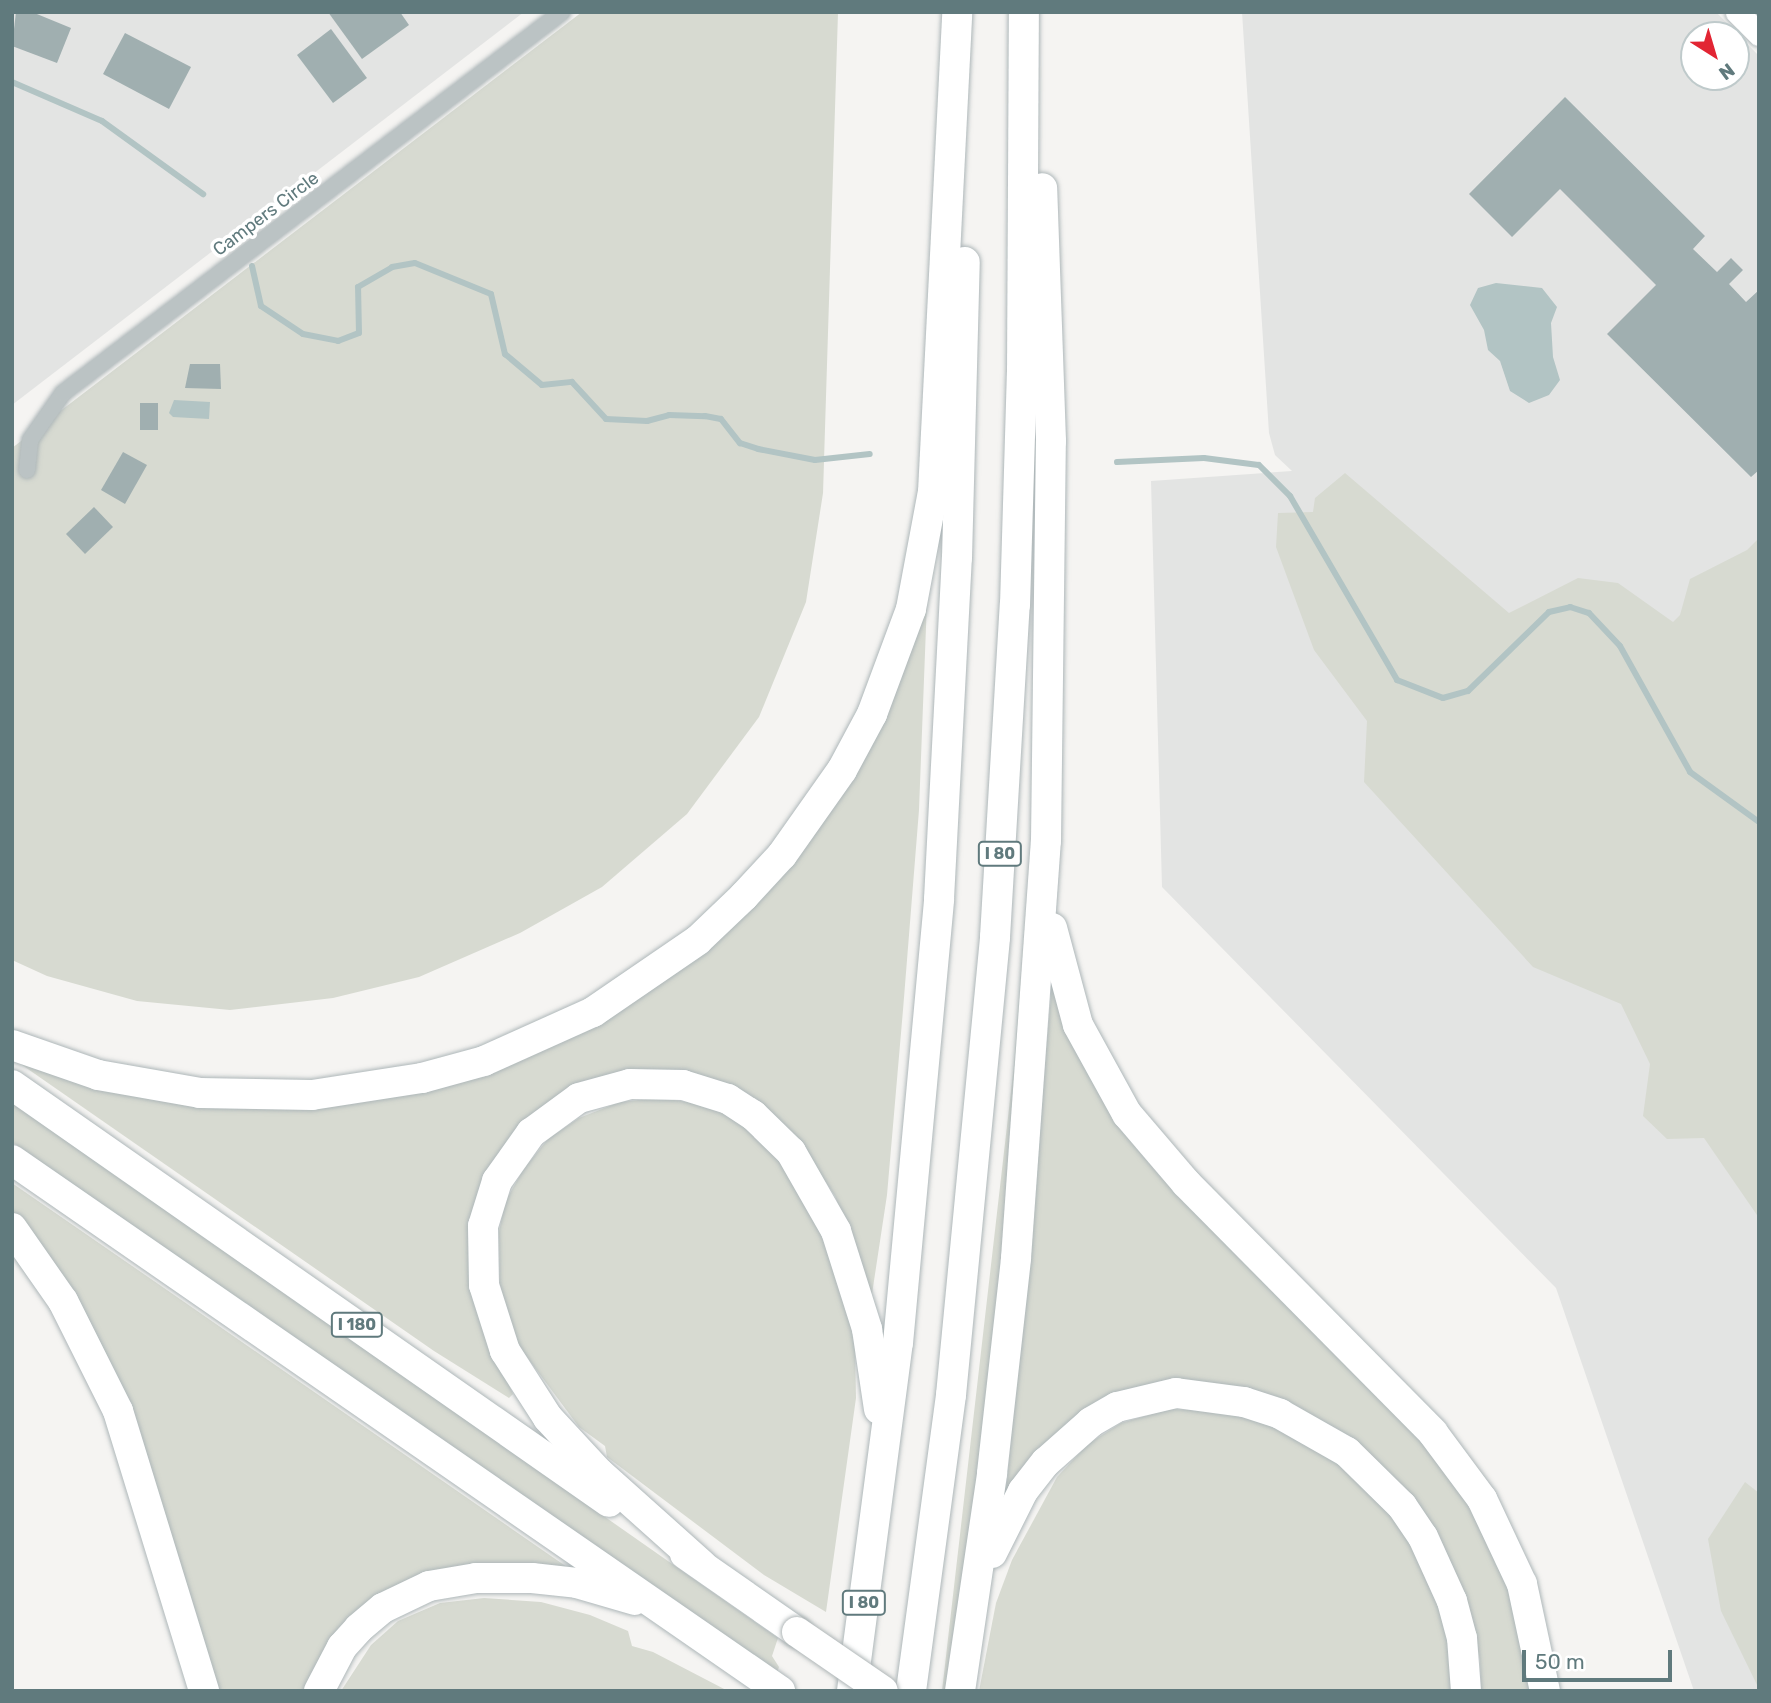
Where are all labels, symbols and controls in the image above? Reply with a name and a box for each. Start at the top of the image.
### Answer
north arrow [1680,21,1750,91]
text: N [1714,58,1739,85]
street label: Campers Circle [209,167,323,261]
road number: I 80 [977,842,1023,866]
road number: I 180 [331,1312,383,1338]
road number: I 80 [841,1590,887,1616]
scale bar [1526,1636,1676,1680]
text: 50 m [1535,1649,1585,1674]

